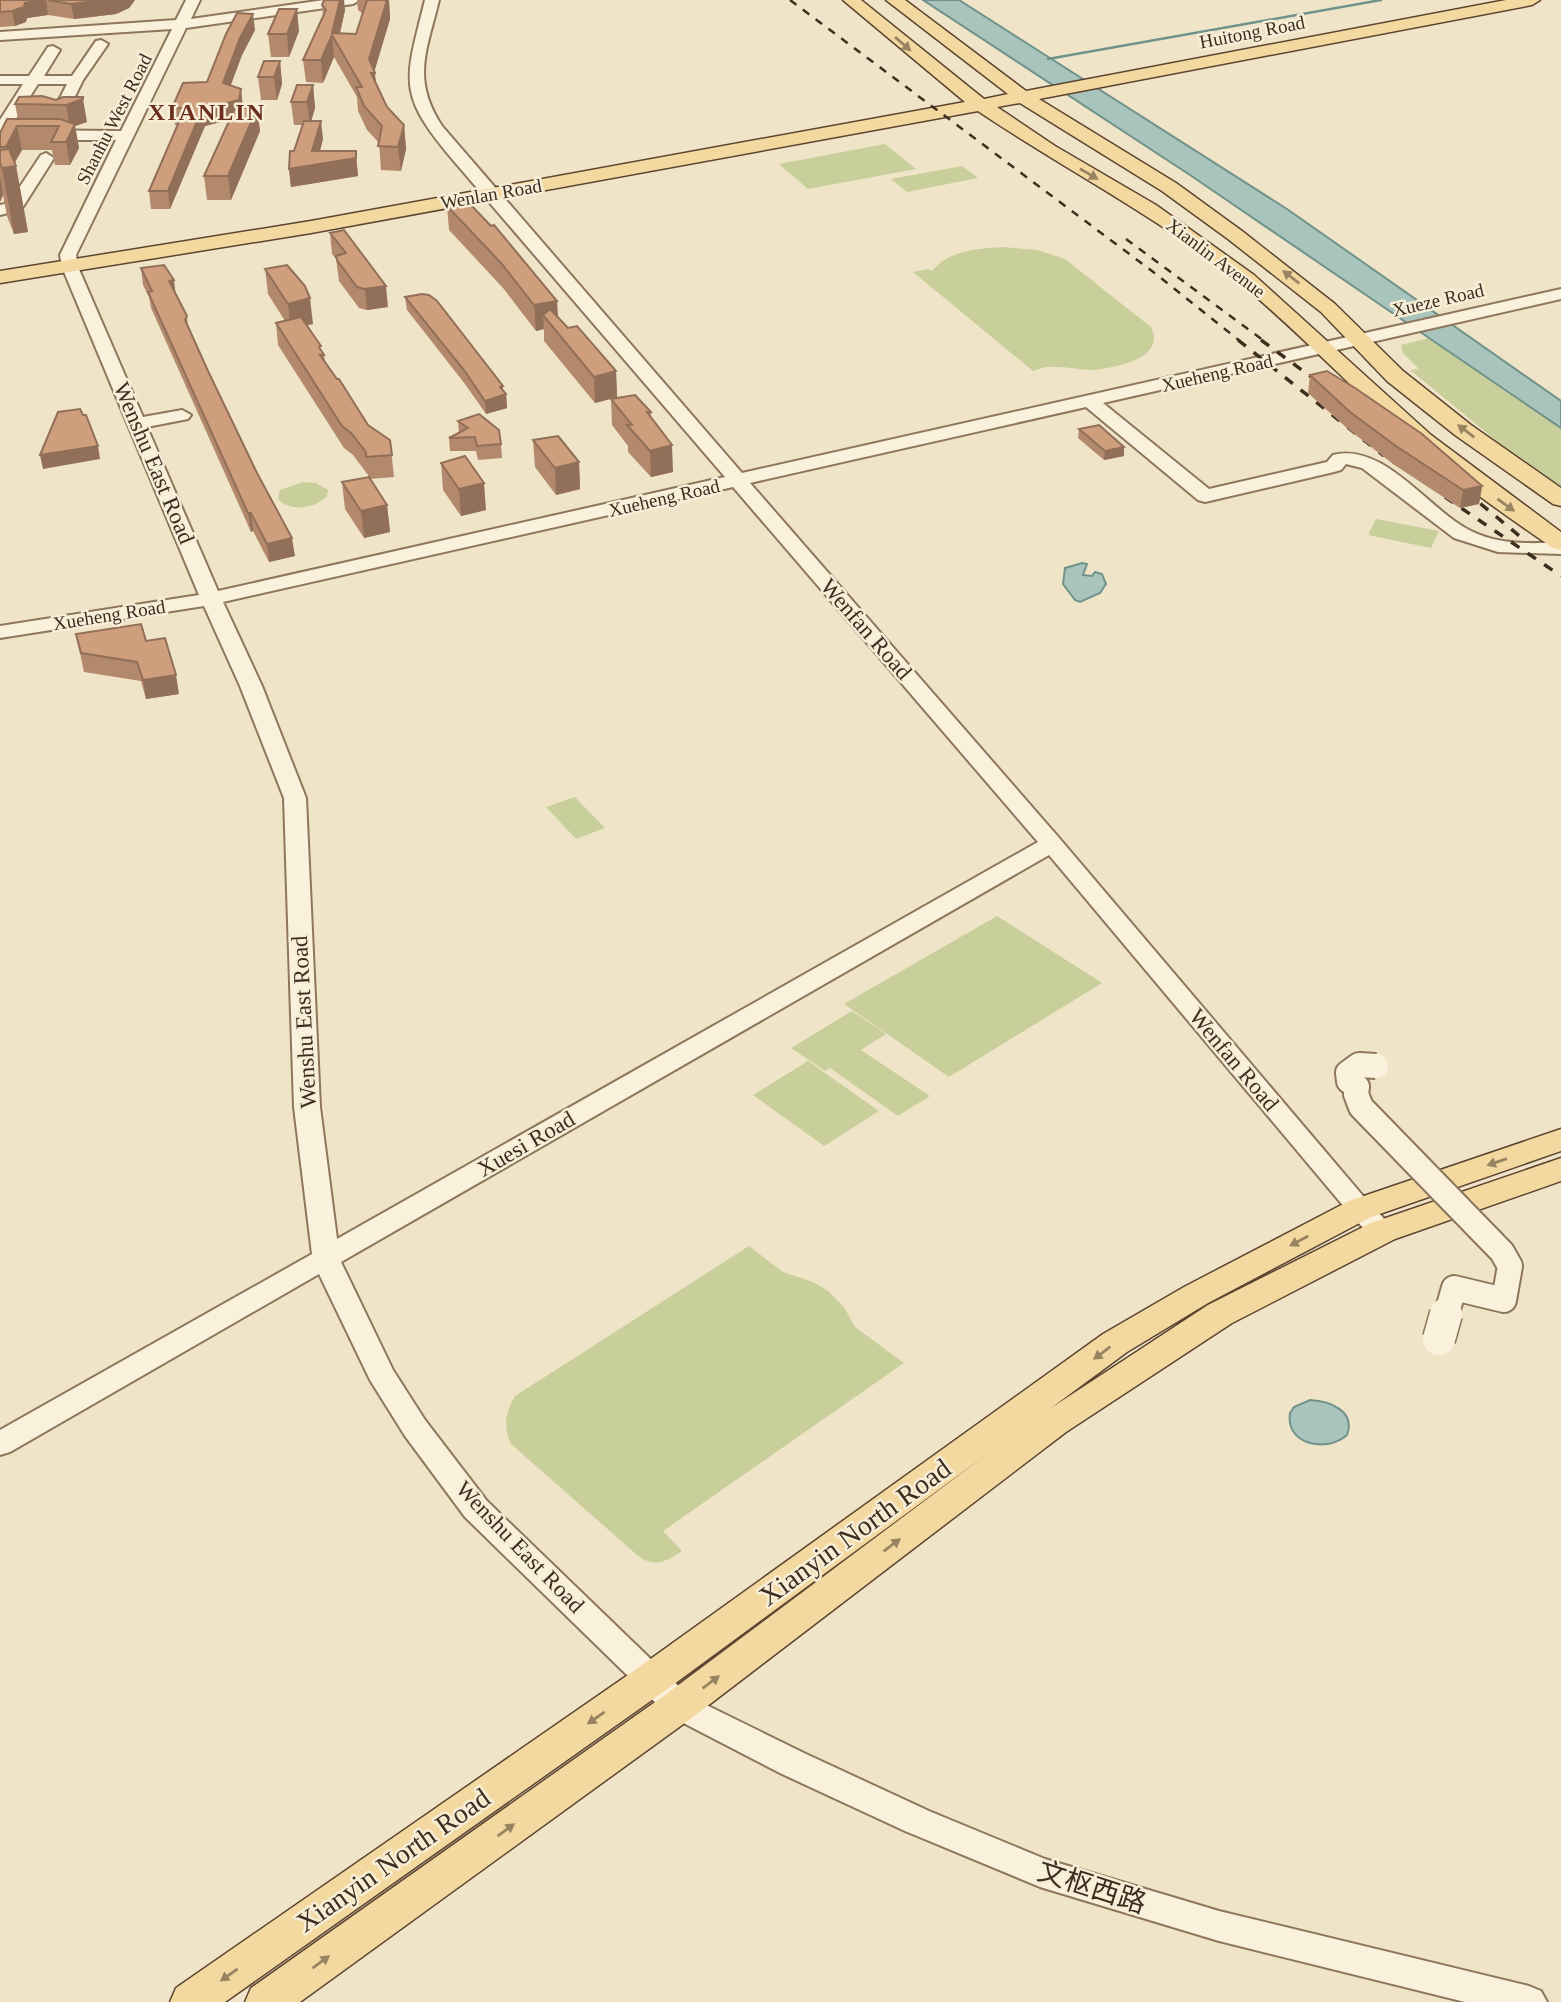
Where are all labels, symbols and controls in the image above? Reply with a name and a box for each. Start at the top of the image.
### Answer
street label: Huitong Road [1197,11,1307,53]
one-way arrow [895,36,912,51]
street label: Shanhu West Road [72,50,156,188]
district label: XIANLIN [148,99,266,125]
one-way arrow [1080,168,1099,180]
street label: Wenlan Road [439,175,544,213]
street label: Xianlin Avenue [1162,214,1270,302]
one-way arrow [1282,270,1300,285]
street label: Xueze Road [1390,279,1486,321]
street label: Xueheng Road [1159,350,1275,396]
street label: Wenshu East Road [109,378,200,548]
one-way arrow [1457,424,1475,439]
street label: Xueheng Road [606,475,722,521]
one-way arrow [1497,497,1515,512]
street label: Wenfan Road [815,574,917,685]
street label: Xueheng Road [51,596,167,634]
street label: Wenshu East Road [287,934,321,1109]
street label: Wenfan Road [1184,1004,1284,1116]
street label: Xuesi Road [473,1106,579,1182]
one-way arrow [1486,1157,1507,1168]
one-way arrow [1290,1235,1309,1247]
one-way arrow [1093,1346,1111,1360]
street label: Xianyin North Road [753,1452,957,1612]
street label: Wenshu East Road [451,1476,589,1618]
one-way arrow [883,1538,901,1553]
one-way arrow [702,1676,720,1690]
one-way arrow [587,1711,605,1725]
street label: Xianyin North Road [290,1782,496,1938]
one-way arrow [497,1823,515,1837]
street label: 文枢西路 [1034,1855,1150,1919]
one-way arrow [312,1955,330,1969]
one-way arrow [220,1968,238,1982]

